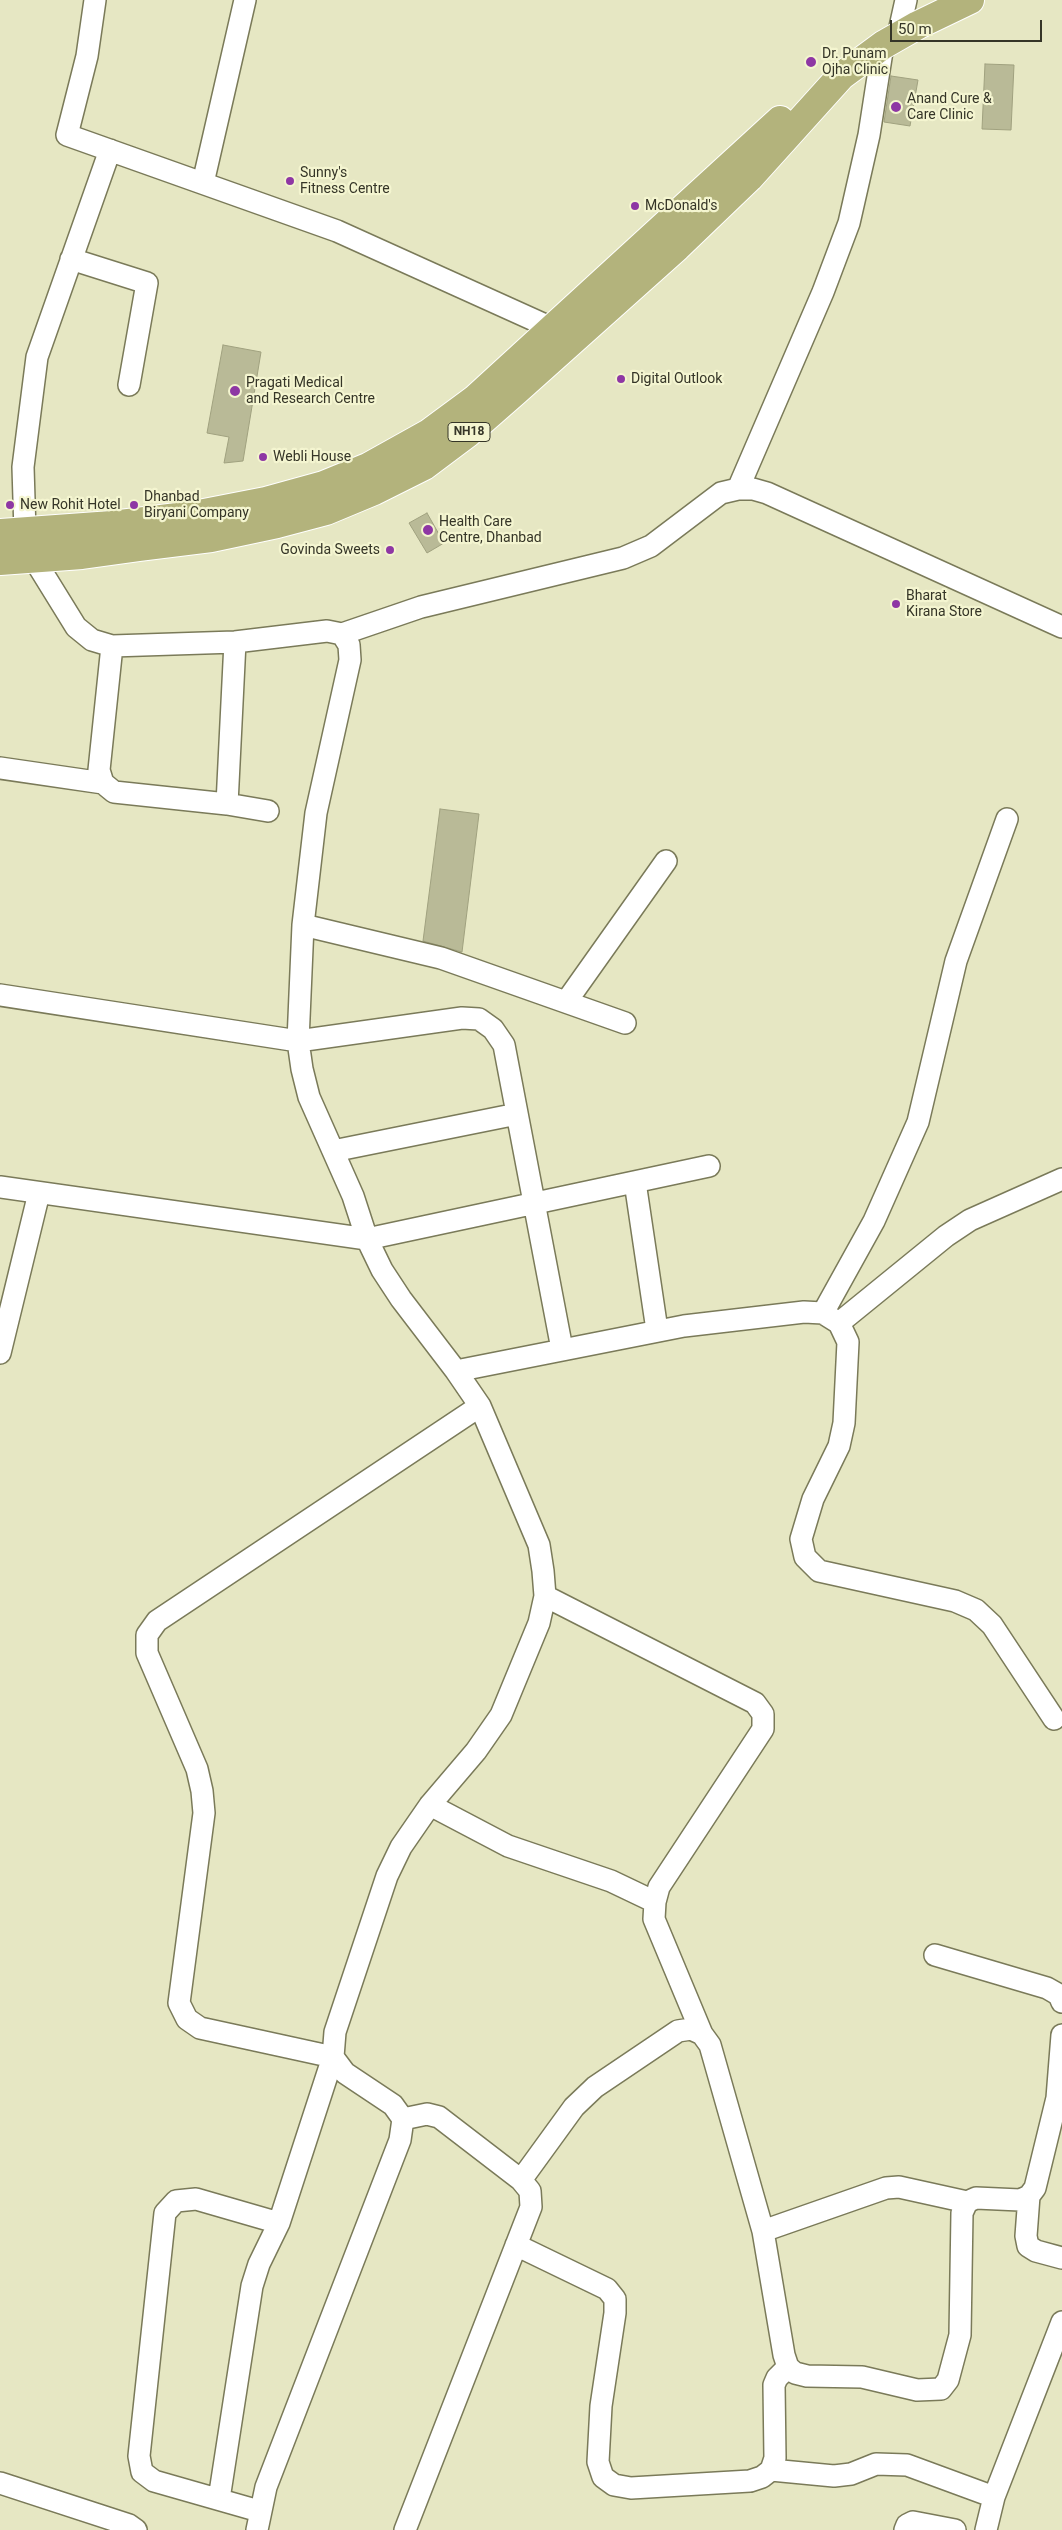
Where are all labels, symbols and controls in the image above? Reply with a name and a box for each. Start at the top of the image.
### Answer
scale bar [892,10,1044,42]
text: 50 m [898,20,932,38]
place label: Dr. Punam Ojha Clinic [822,46,888,78]
marker: Dr. Punam Ojha Clinic [804,55,818,69]
place label: Anand Cure & Care Clinic [907,91,992,124]
marker: Anand Cure & Care Clinic [889,100,903,114]
place label: Sunny's Fitness Centre [300,165,390,198]
marker: Sunny's Fitness Centre [284,175,296,187]
place label: McDonald's [645,198,717,214]
marker: McDonald's [629,200,641,212]
place label: Digital Outlook [631,371,722,387]
marker: Digital Outlook [615,373,627,385]
place label: Pragati Medical and Research Centre [246,375,375,408]
marker: Pragati Medical and Research Centre [228,384,242,398]
road number: NH18 [448,422,490,442]
place label: Webli House [273,449,351,465]
marker: Webli House [257,451,269,463]
place label: Dhanbad Biryani Company [144,489,249,522]
place label: New Rohit Hotel [20,497,121,513]
marker: New Rohit Hotel [4,499,16,511]
marker: Dhanbad Biryani Company [128,499,140,511]
place label: Health Care Centre, Dhanbad [439,514,542,546]
marker: Health Care Centre, Dhanbad [421,523,435,537]
place label: Govinda Sweets [280,542,380,558]
marker: Govinda Sweets [384,544,396,556]
place label: Bharat Kirana Store [906,588,982,620]
marker: Bharat Kirana Store [890,598,902,610]

